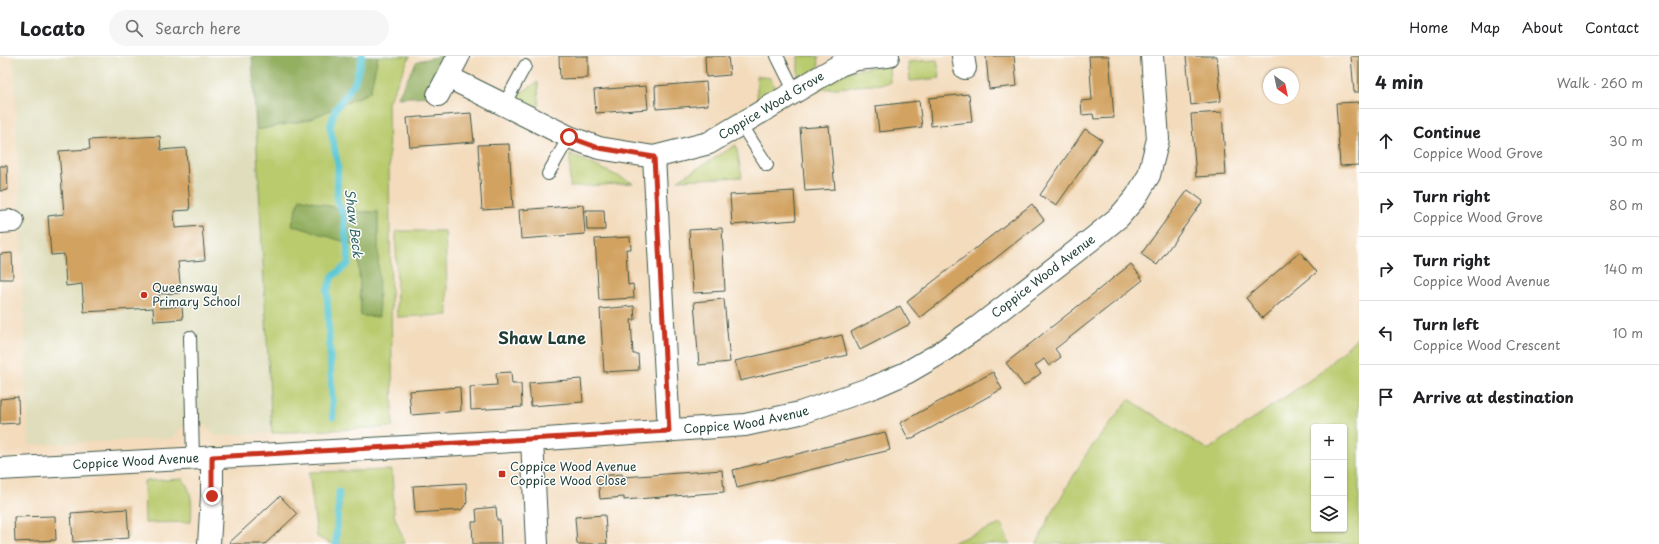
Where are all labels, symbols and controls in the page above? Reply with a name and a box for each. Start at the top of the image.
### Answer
search box [109,10,389,46]
text: Locato [20,14,85,42]
text: Search here [155,16,241,39]
icon: search [123,17,145,39]
text: Home [1409,17,1448,38]
text: Map [1470,17,1500,38]
text: About [1522,17,1563,38]
text: Contact [1585,17,1639,38]
street label: Coppice Wood Grove [715,67,827,144]
north arrow [1263,68,1299,104]
text: 4 min [1375,69,1423,95]
text: Walk · 260 m [1557,73,1643,92]
text: Continue [1413,120,1481,143]
route start [560,128,578,146]
icon: ahead [1375,130,1397,152]
text: 30 m [1609,131,1643,150]
text: Coppice Wood Grove [1413,143,1543,162]
text: Turn right [1413,184,1490,207]
water label: Shaw Beck [341,187,368,260]
icon: right [1375,194,1397,216]
text: 80 m [1609,195,1643,214]
text: Coppice Wood Grove [1413,207,1543,226]
street label: Coppice Wood Avenue [987,230,1099,322]
text: Turn right [1413,248,1490,271]
icon: right [1375,258,1397,280]
text: 140 m [1604,259,1643,278]
text: Coppice Wood Avenue [1413,271,1550,290]
place label: Queensway Primary School [152,278,240,310]
marker: Queensway Primary School [139,290,149,300]
text: Turn left [1413,312,1479,335]
icon: left [1375,322,1397,344]
text: 10 m [1613,323,1643,342]
district label: Shaw Lane [498,325,586,349]
text: Coppice Wood Crescent [1413,335,1560,354]
text: Arrive at destination [1413,385,1574,408]
icon: arrive [1375,386,1397,408]
street label: Coppice Wood Avenue [683,401,811,437]
map controls [1311,424,1347,532]
button: + [1311,424,1347,460]
street label: Coppice Wood Avenue [72,448,200,473]
place label: Coppice Wood Avenue Coppice Wood Close [510,457,637,489]
button: − [1311,460,1347,496]
marker: Coppice Wood Avenue Coppice Wood Close [497,469,507,479]
route end [203,487,221,505]
button: layers [1311,496,1347,532]

